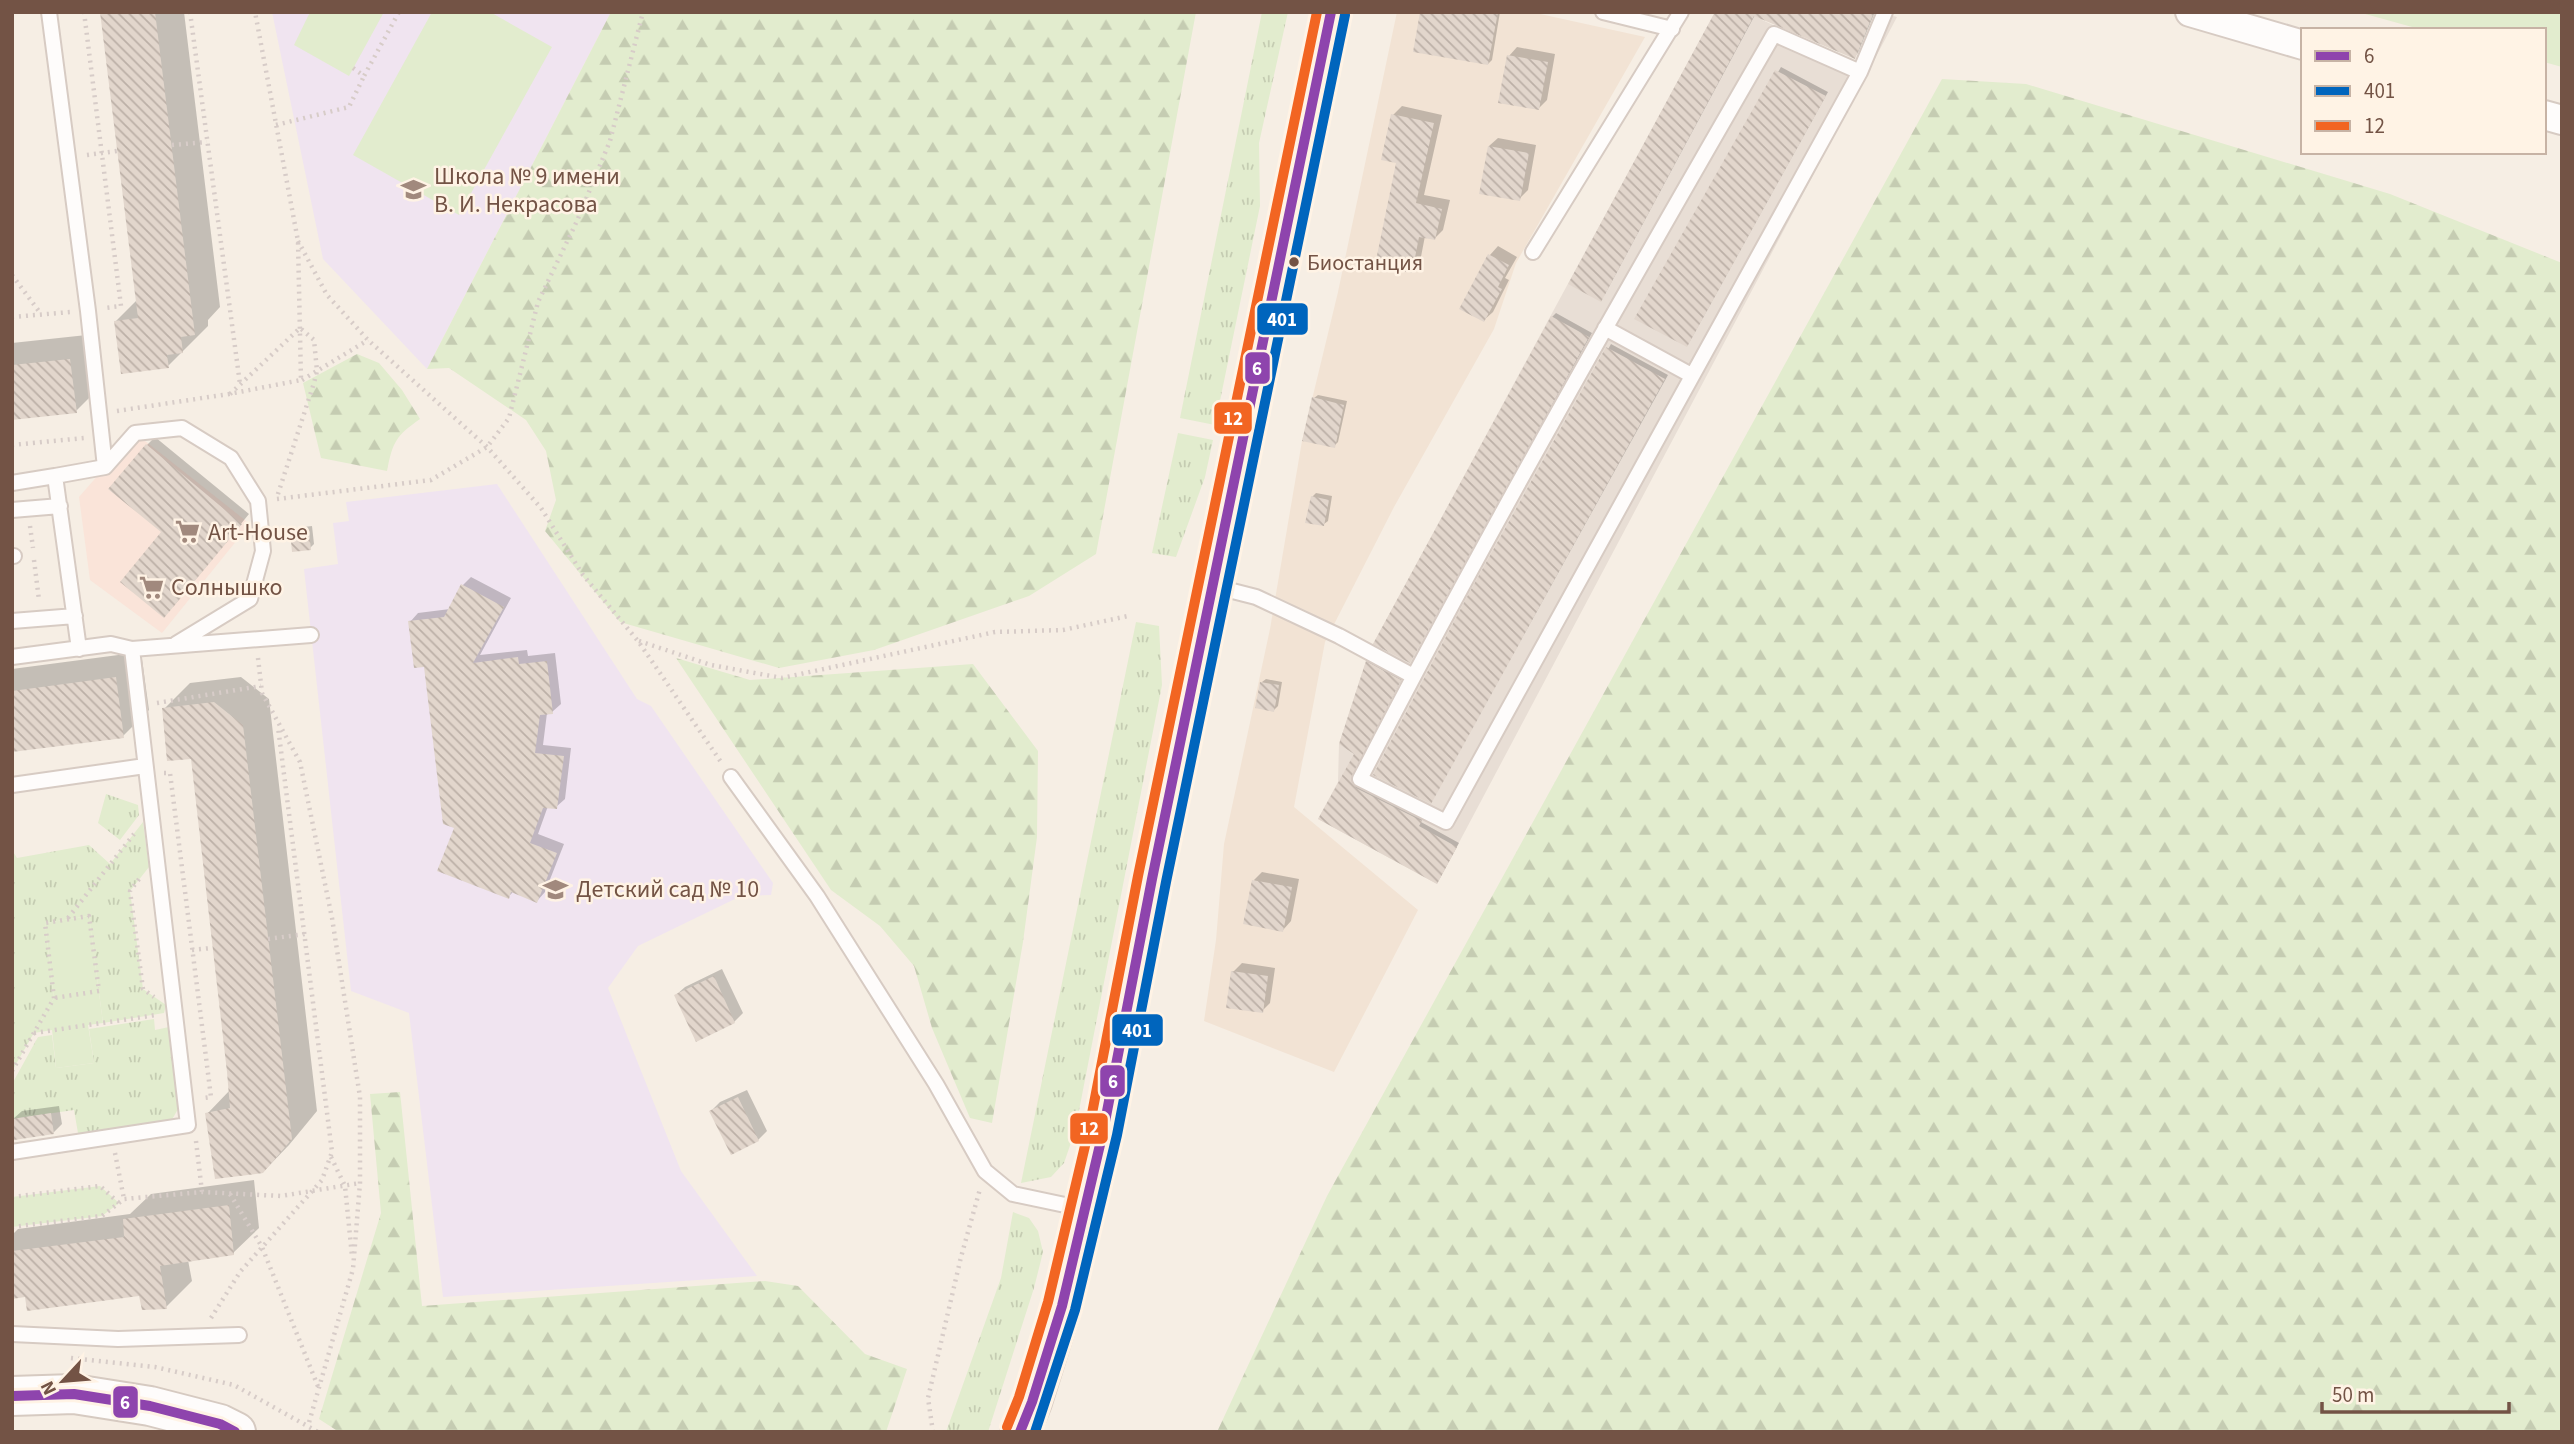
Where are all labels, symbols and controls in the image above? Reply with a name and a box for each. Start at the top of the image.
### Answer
legend [2301,28,2546,154]
text: 6 [2364,41,2374,71]
text: 401 [2364,76,2395,106]
text: 12 [2364,111,2385,141]
place label: Школа № 9 имени В. И. Некрасова [434,159,620,222]
school or university icon: Школа № 9 имени В. И. Некрасова [400,176,428,204]
place label: Биостанция [1307,247,1423,279]
marker: Биостанция [1287,255,1301,269]
line badge: 401 [1256,302,1309,336]
text: 401 [1267,307,1297,334]
line badge: 6 [1244,351,1271,385]
text: 6 [1252,356,1262,383]
line badge: 12 [1213,401,1253,435]
text: 12 [1223,406,1243,433]
place label: Art-House [208,515,308,550]
supermarket icon: Art-House [174,518,202,546]
place label: Солнышко [171,570,283,605]
supermarket icon: Солнышко [137,573,165,601]
place label: Детский сад № 10 [576,872,759,907]
school or university icon: Детский сад № 10 [542,875,570,903]
line badge: 401 [1111,1013,1164,1047]
text: 401 [1122,1018,1152,1045]
line badge: 6 [1099,1064,1126,1098]
text: 6 [1108,1069,1118,1096]
line badge: 12 [1069,1112,1109,1145]
text: 12 [1079,1116,1099,1143]
north arrow [28,1346,98,1416]
scale bar [2322,1370,2509,1414]
text: N [34,1376,64,1399]
text: 50 m [2332,1380,2374,1410]
line badge: 6 [112,1385,139,1419]
text: 6 [120,1390,130,1417]

